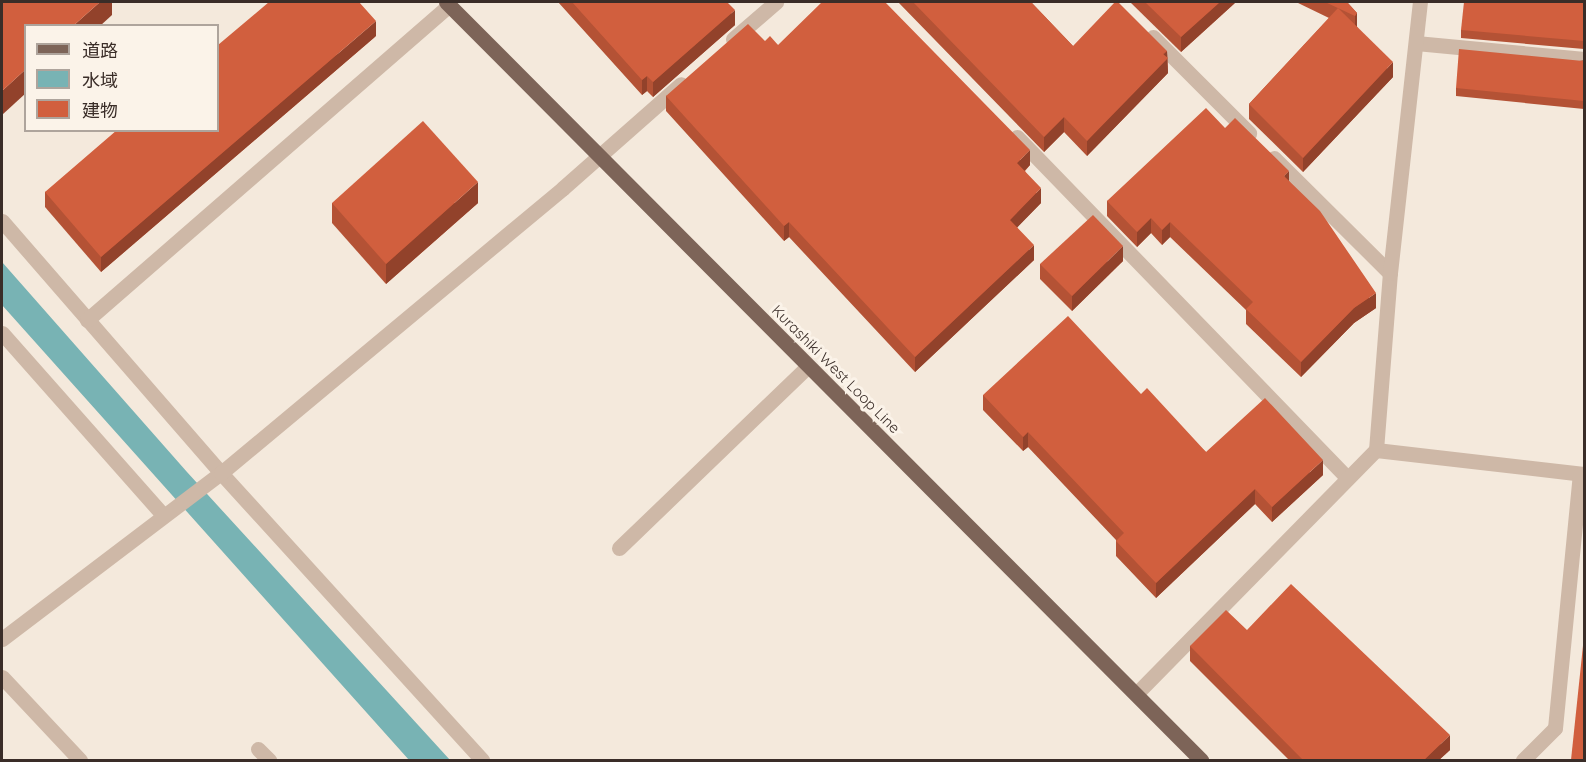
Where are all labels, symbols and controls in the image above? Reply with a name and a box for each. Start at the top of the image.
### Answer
legend [24,24,219,132]
text: 道路 [82,39,118,62]
text: 水域 [82,69,118,92]
text: 建物 [82,99,118,122]
street label: Kurashiki West Loop Line [768,301,904,437]

